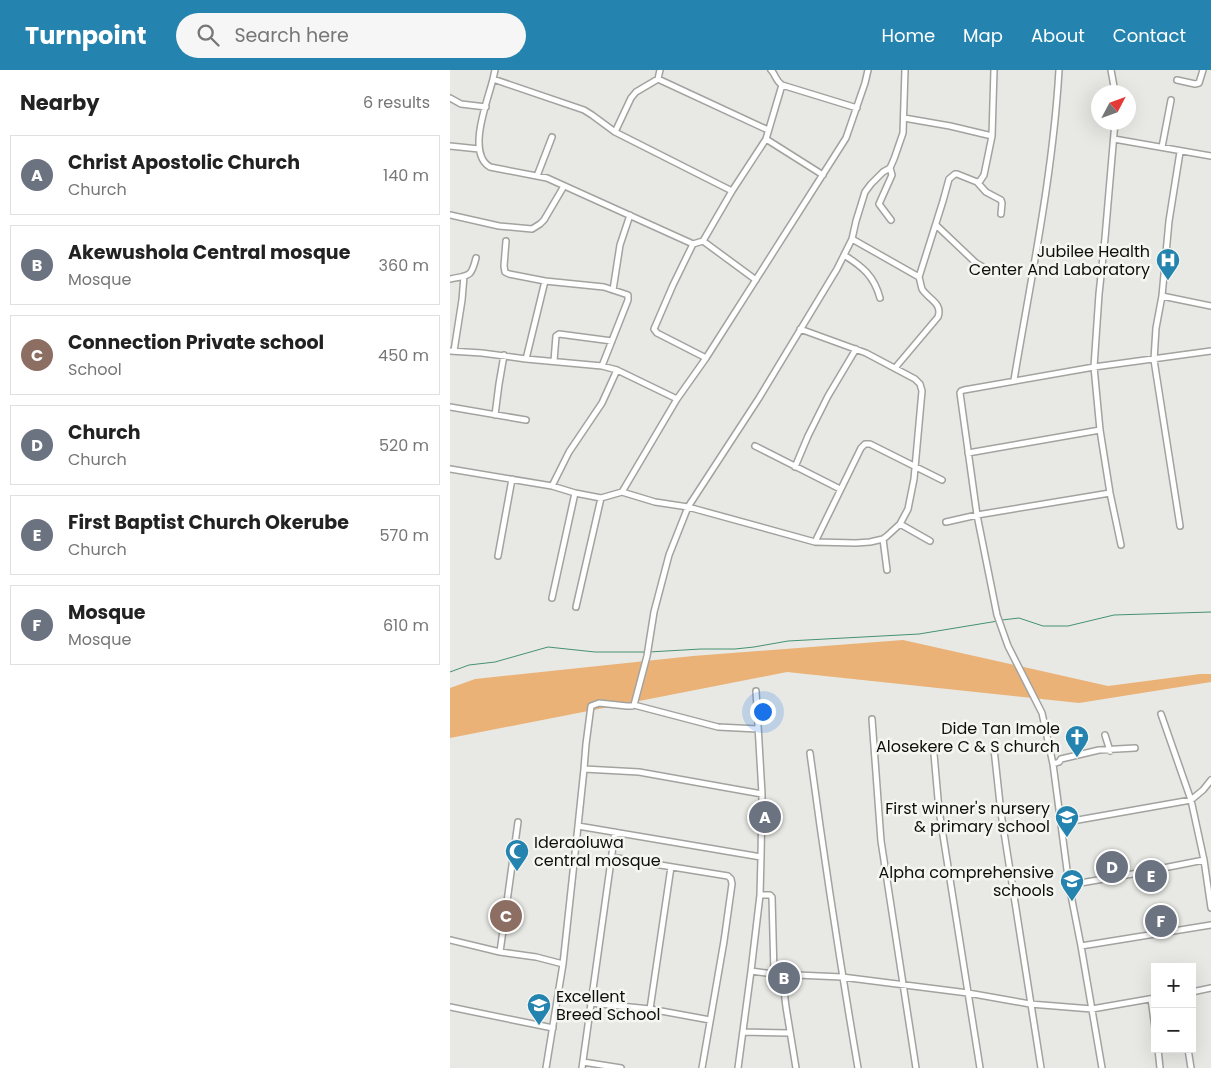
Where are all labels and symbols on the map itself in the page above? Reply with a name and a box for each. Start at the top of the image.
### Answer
north arrow [1091,85,1136,130]
place label: Jubilee Health Center And Laboratory [969,240,1150,281]
hospital icon: Jubilee Health Center And Laboratory [1155,247,1181,281]
your location [750,699,776,725]
place label: Dide Tan Imole Alosekere C & S church [876,717,1060,758]
church icon: Dide Tan Imole Alosekere C & S church [1064,724,1090,758]
place label: First winner's nursery & primary school [885,797,1050,838]
pin: A [749,798,781,836]
school or university icon: First winner's nursery & primary school [1054,804,1080,838]
place label: Ideraoluwa central mosque [534,831,661,872]
mosque icon: Ideraoluwa central mosque [504,838,530,872]
pin: D [1096,848,1128,886]
pin: E [1135,857,1167,895]
place label: Alpha comprehensive schools [878,861,1054,902]
school or university icon: Alpha comprehensive schools [1059,868,1085,902]
pin: C [490,897,522,935]
pin: F [1145,902,1177,940]
pin: B [768,959,800,997]
place label: Excellent Breed School [556,985,660,1026]
school or university icon: Excellent Breed School [526,992,552,1026]

